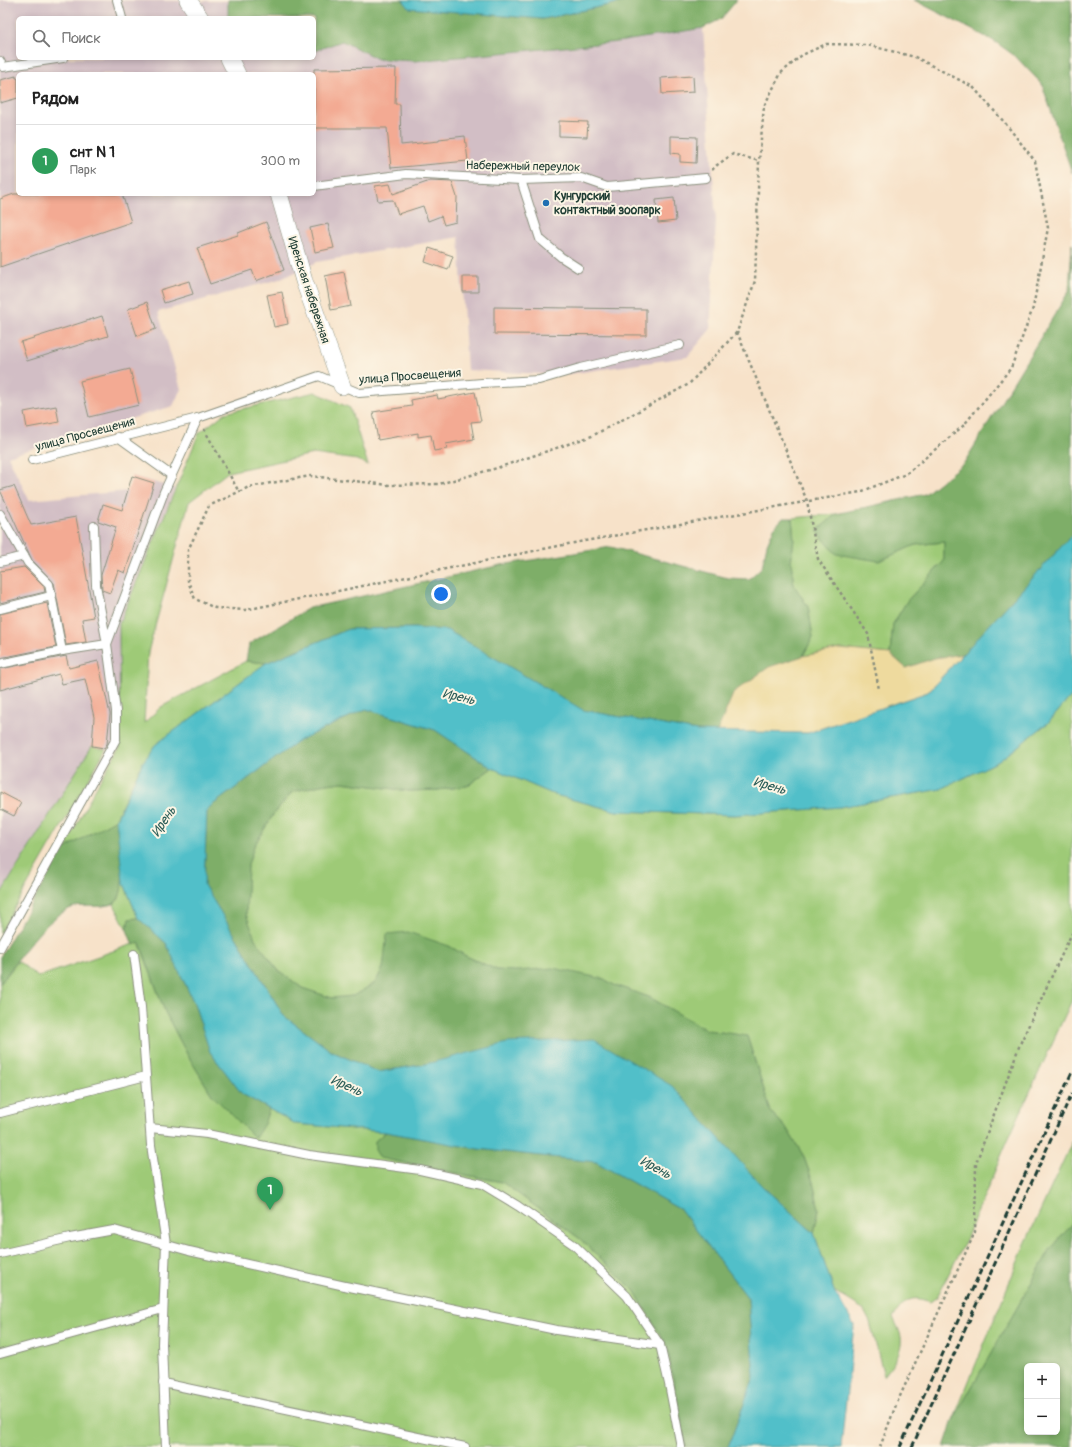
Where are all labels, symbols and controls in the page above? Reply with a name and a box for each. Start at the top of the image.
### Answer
search box [16,16,316,60]
icon: search [30,27,52,49]
text: Поиск [62,29,101,48]
text: Рядом [32,88,79,109]
text: снт N 1 [70,143,115,162]
text: 1 [42,153,48,169]
text: 300 m [261,153,300,169]
street label: Набережный переулок [466,158,580,175]
text: Парк [70,162,97,178]
place label: Кунгурский контактный зоопарк [554,189,662,218]
marker: Кунгурский контактный зоопарк [541,198,551,208]
street label: Иренская набережная [284,235,333,346]
street label: улица Просвещения [357,365,462,388]
street label: улица Просвещения [33,414,137,455]
your location [431,584,451,604]
water label: Ирень [441,685,477,708]
water label: Ирень [752,774,788,798]
water label: Ирень [148,803,180,840]
water label: Ирень [328,1072,365,1100]
water label: Ирень [637,1153,674,1183]
pin: 1 [257,1177,283,1210]
map controls [1024,1363,1060,1435]
button: + [1024,1363,1060,1399]
button: − [1024,1399,1060,1435]

